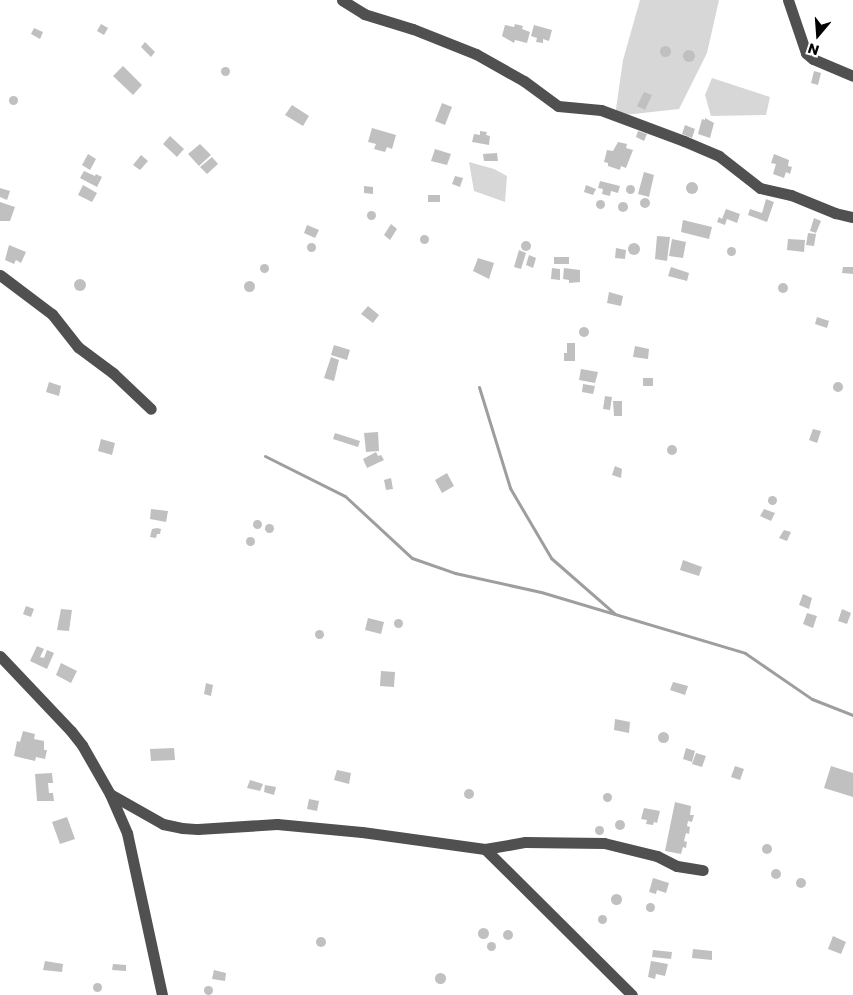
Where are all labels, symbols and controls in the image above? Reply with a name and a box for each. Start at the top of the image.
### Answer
north arrow [793,10,843,60]
text: N [805,38,821,60]

